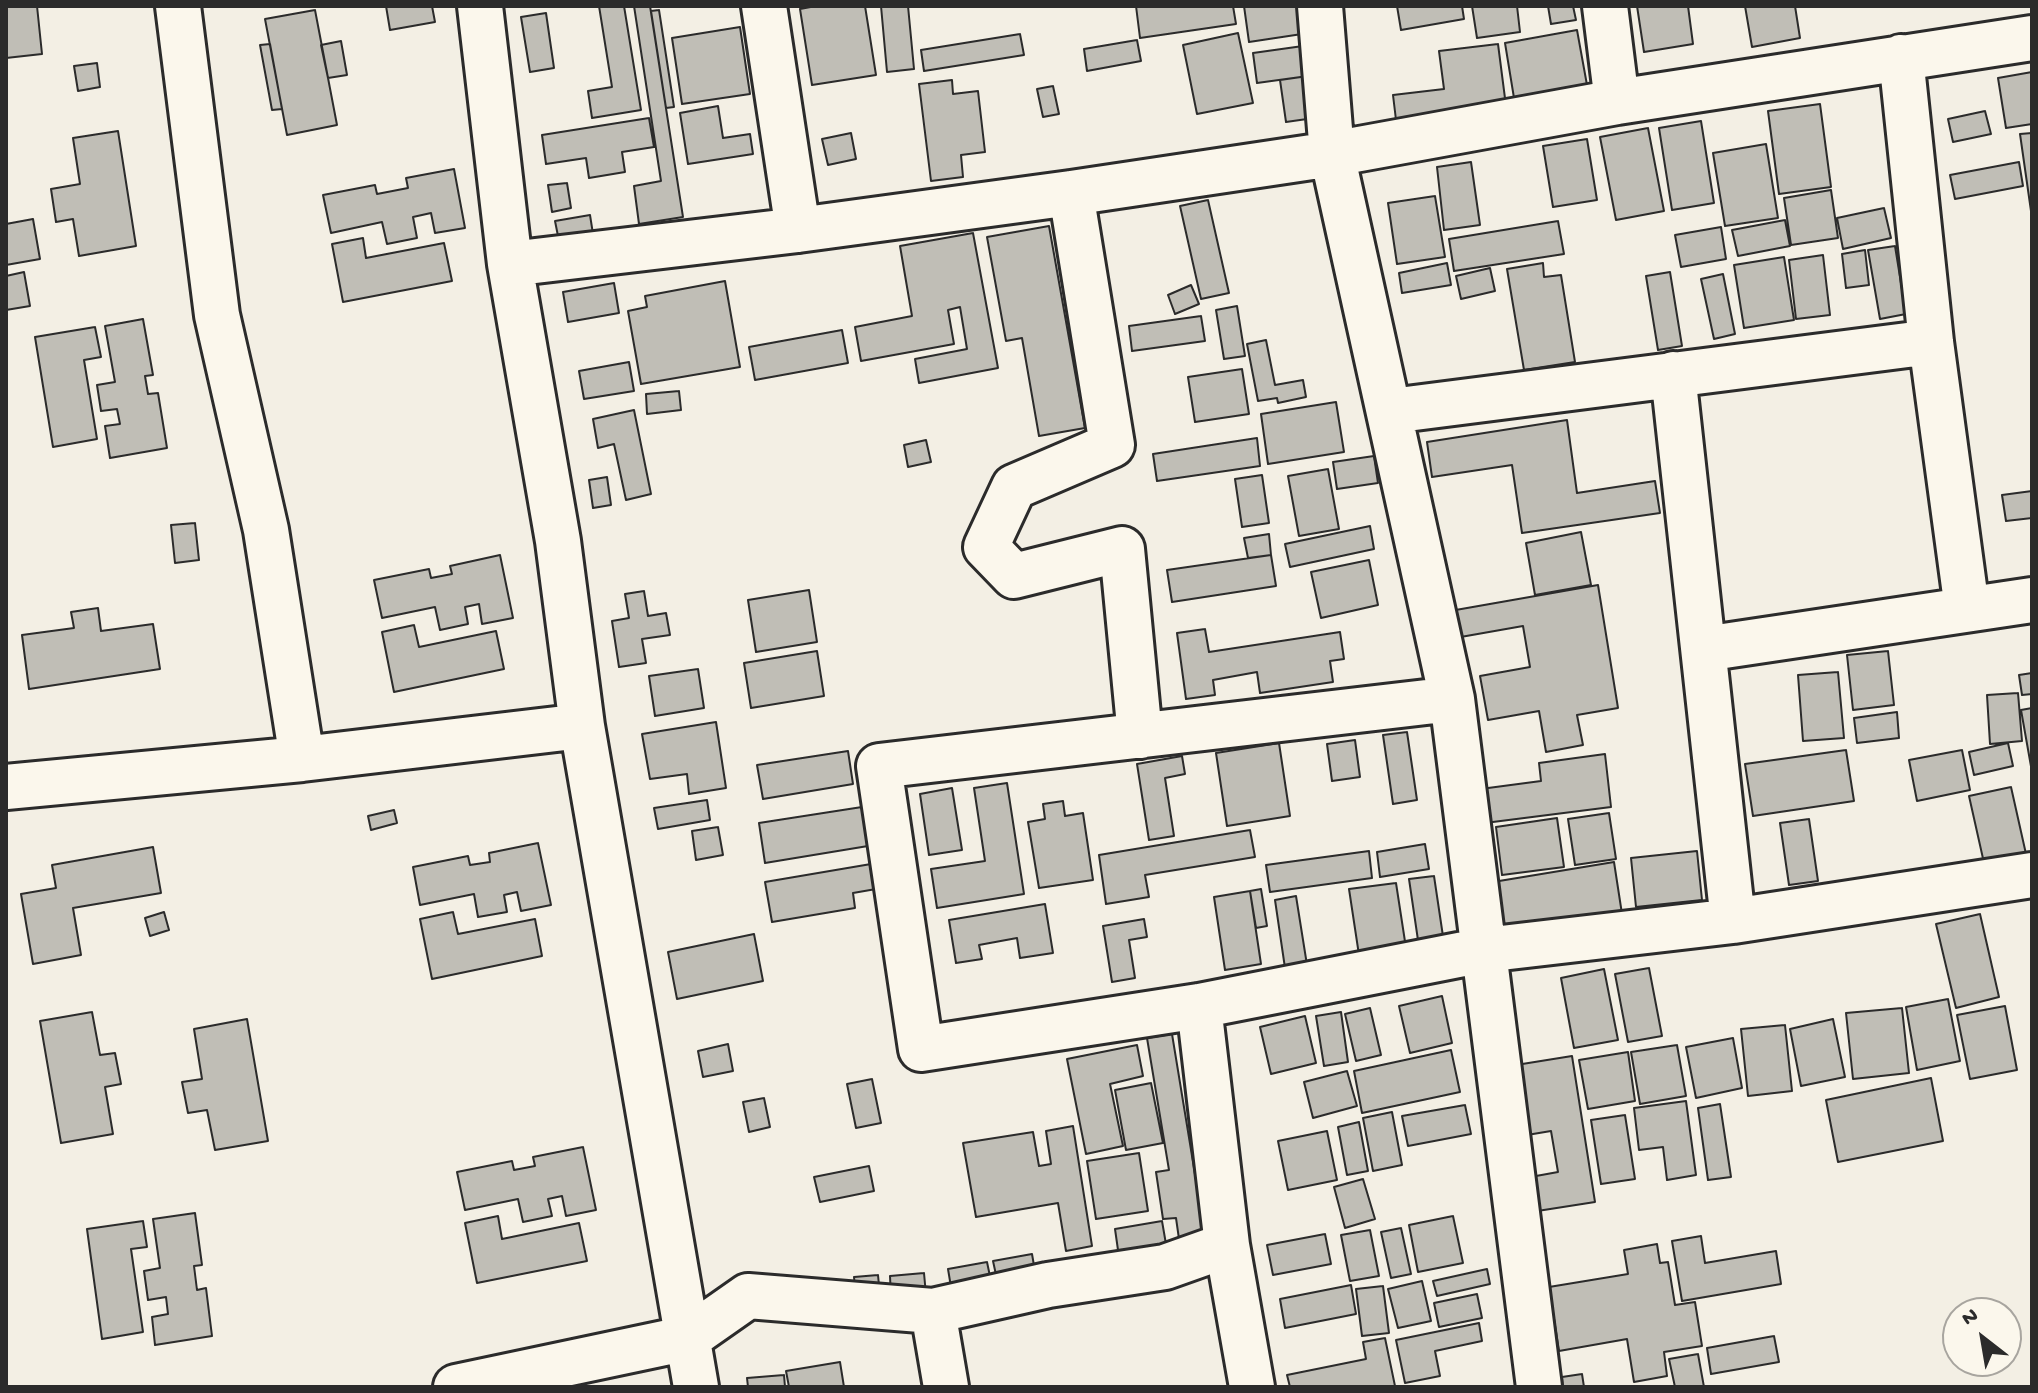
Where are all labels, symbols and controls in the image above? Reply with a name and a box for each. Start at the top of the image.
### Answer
north arrow [1942,1297,2022,1377]
text: N [1958,1303,1984,1333]

